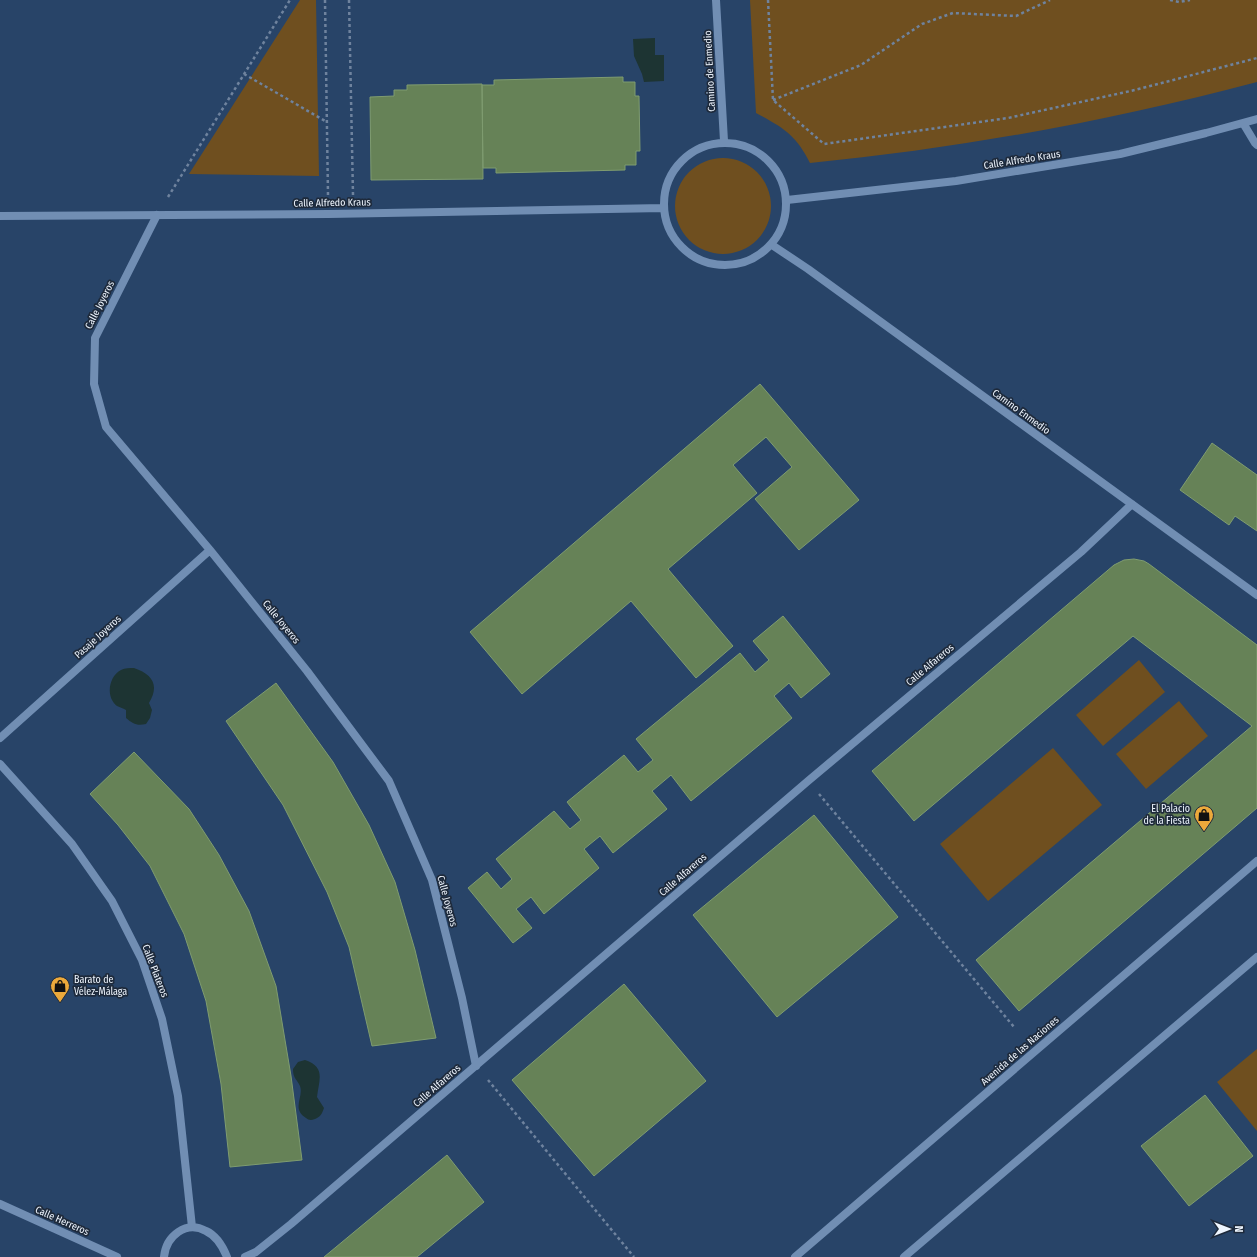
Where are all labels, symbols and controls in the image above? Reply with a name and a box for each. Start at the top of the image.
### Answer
street label: Camino de Enmedio [702,30,718,112]
street label: Calle Alfredo Kraus [983,148,1061,172]
street label: Calle Alfredo Kraus [293,196,371,210]
street label: Calle Joyeros [83,279,117,331]
street label: Camino Enmedio [990,387,1052,437]
street label: Calle Joyeros [260,598,302,646]
street label: Pasaje Joyeros [72,613,124,661]
street label: Calle Alfareros [904,641,956,689]
place label: El Palacio de la Fiesta [1144,803,1190,827]
shop icon: El Palacio de la Fiesta [1193,804,1215,832]
street label: Calle Alfareros [657,851,709,899]
street label: Calle Joyeros [434,874,460,928]
street label: Calle Plateros [139,943,171,999]
place label: Barato de Vélez-Málaga [74,974,127,998]
shop icon: Barato de Vélez-Málaga [49,975,71,1003]
street label: Avenida de las Naciones [979,1014,1061,1088]
street label: Calle Alfareros [411,1062,463,1110]
street label: Calle Herreros [33,1204,91,1238]
north arrow [1209,1209,1249,1249]
text: N [1232,1226,1245,1232]

